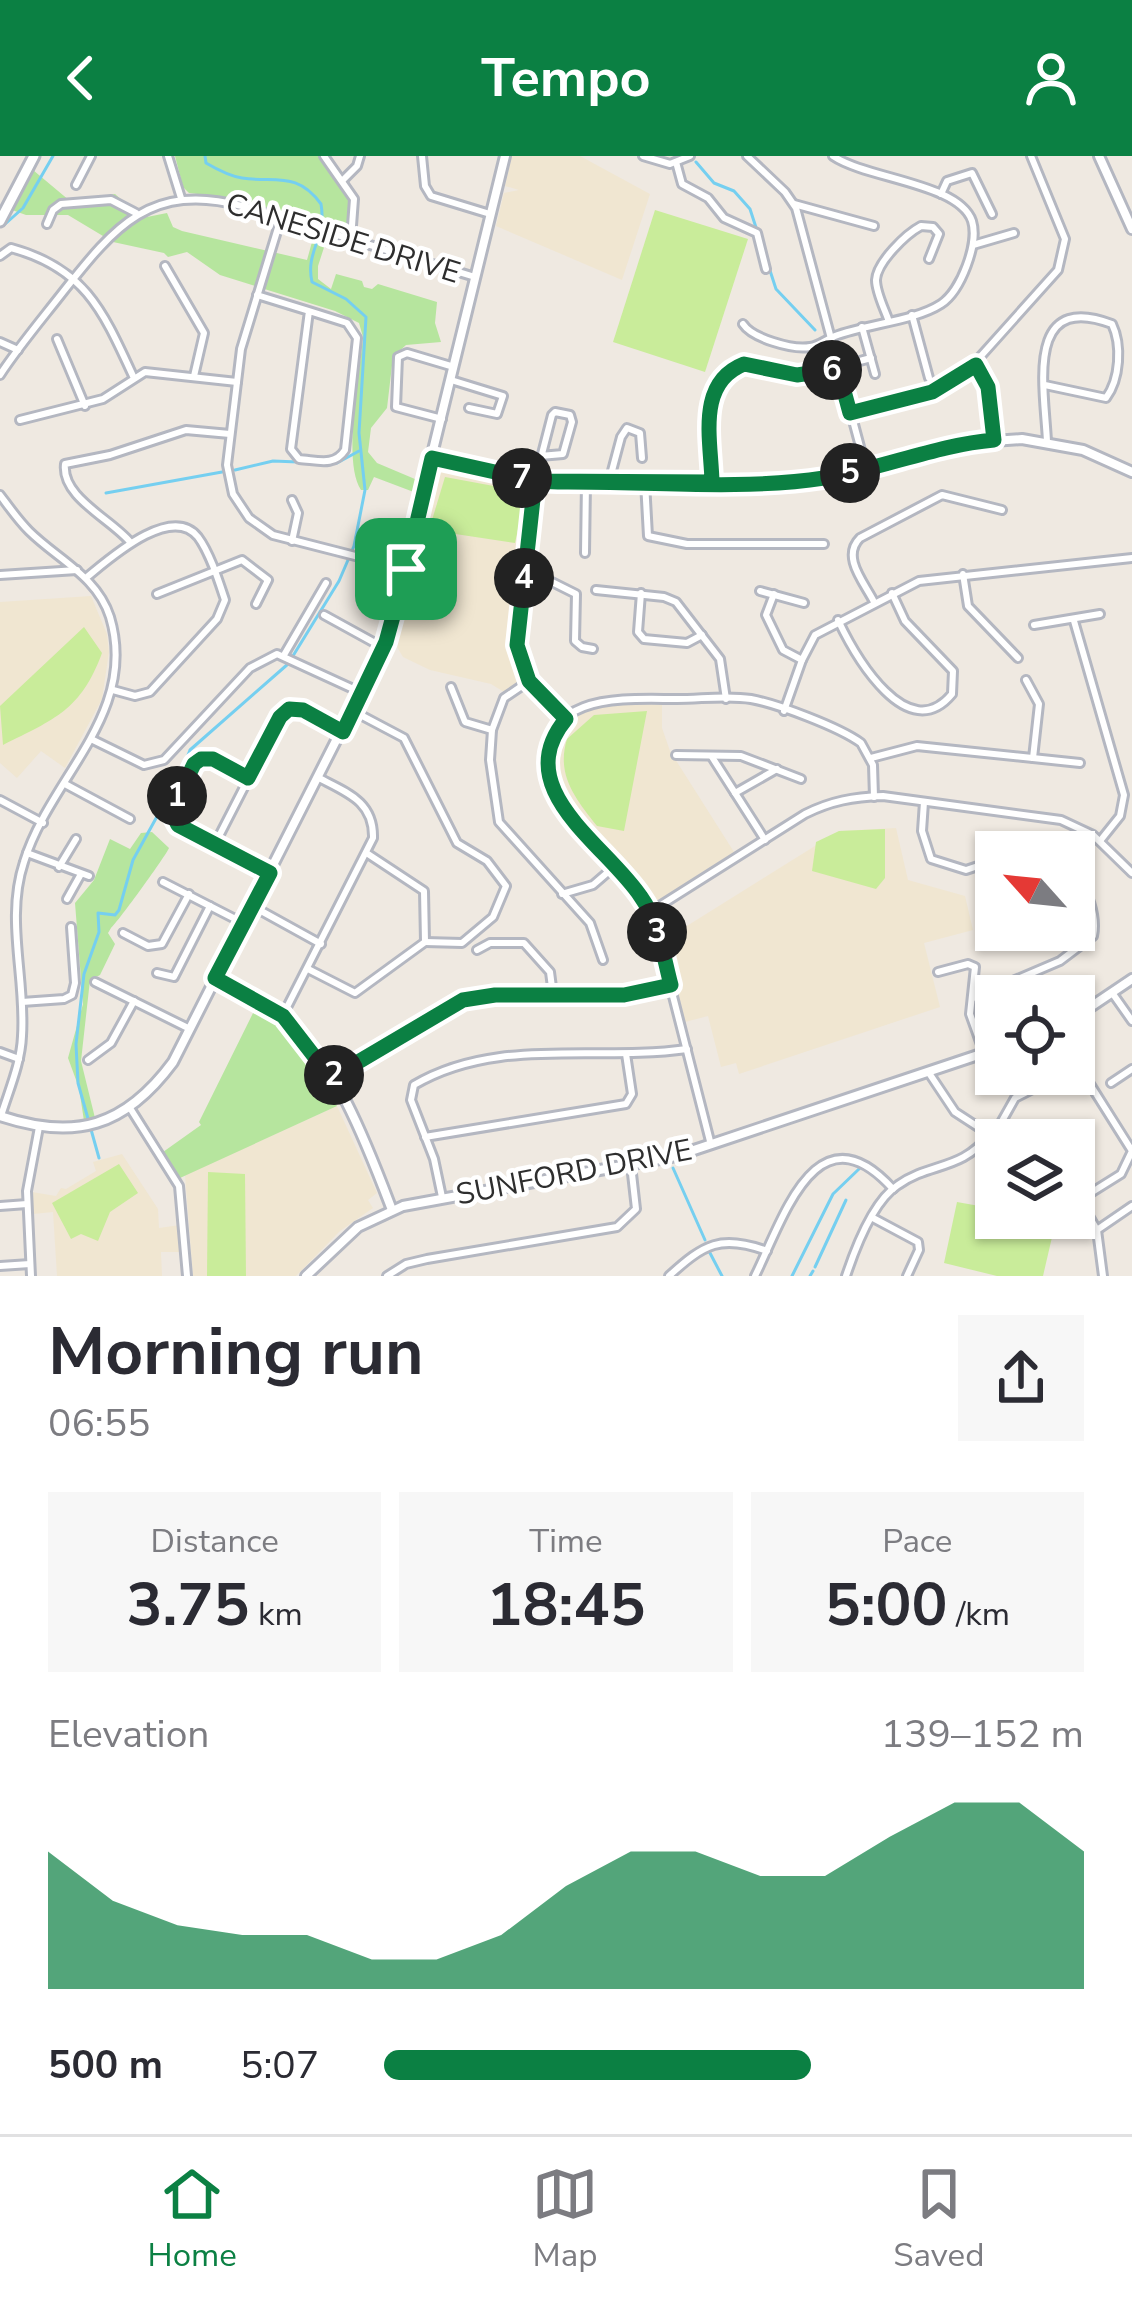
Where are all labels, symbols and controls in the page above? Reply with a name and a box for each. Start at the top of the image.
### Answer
text: Tempo [481,41,651,115]
icon: back [48,45,114,111]
icon: person [1018,45,1084,111]
street label: CANESIDE DRIVE [221,183,465,294]
pin: 6 [802,340,862,400]
text: 6 [822,347,842,392]
pin: 5 [820,443,880,503]
pin: 7 [492,448,552,508]
text: 5 [840,450,860,495]
text: 7 [512,455,532,500]
pin [355,518,457,620]
icon: arrive [373,536,439,602]
pin: 4 [494,548,554,608]
text: 4 [514,555,534,600]
pin: 1 [147,766,207,826]
text: 1 [167,773,187,818]
north arrow [975,831,1095,951]
map controls [975,831,1095,1239]
pin: 3 [627,902,687,962]
text: 3 [647,909,667,954]
button: locate [975,975,1095,1095]
pin: 2 [304,1045,364,1105]
text: 2 [324,1052,344,1097]
button: layers [975,1119,1095,1239]
street label: SUNFORD DRIVE [453,1130,696,1215]
text: Morning run [48,1307,424,1397]
button: share [958,1315,1084,1441]
text: 06:55 [48,1397,151,1450]
text: Distance [151,1519,279,1564]
text: Time [529,1519,603,1564]
text: Pace [882,1519,952,1564]
text: 3.75 [127,1564,249,1646]
text: 18:45 [487,1564,645,1646]
text: 5:00 [825,1564,948,1646]
text: km [249,1592,303,1637]
text: /km [948,1592,1010,1637]
text: Elevation [48,1708,209,1761]
text: 139–152 m [881,1708,1084,1761]
text: 500 m [48,2039,163,2092]
text: 5:07 [240,2039,319,2092]
tab: Home [148,2161,237,2278]
tab: Map [532,2161,598,2278]
tab: Saved [893,2161,984,2278]

